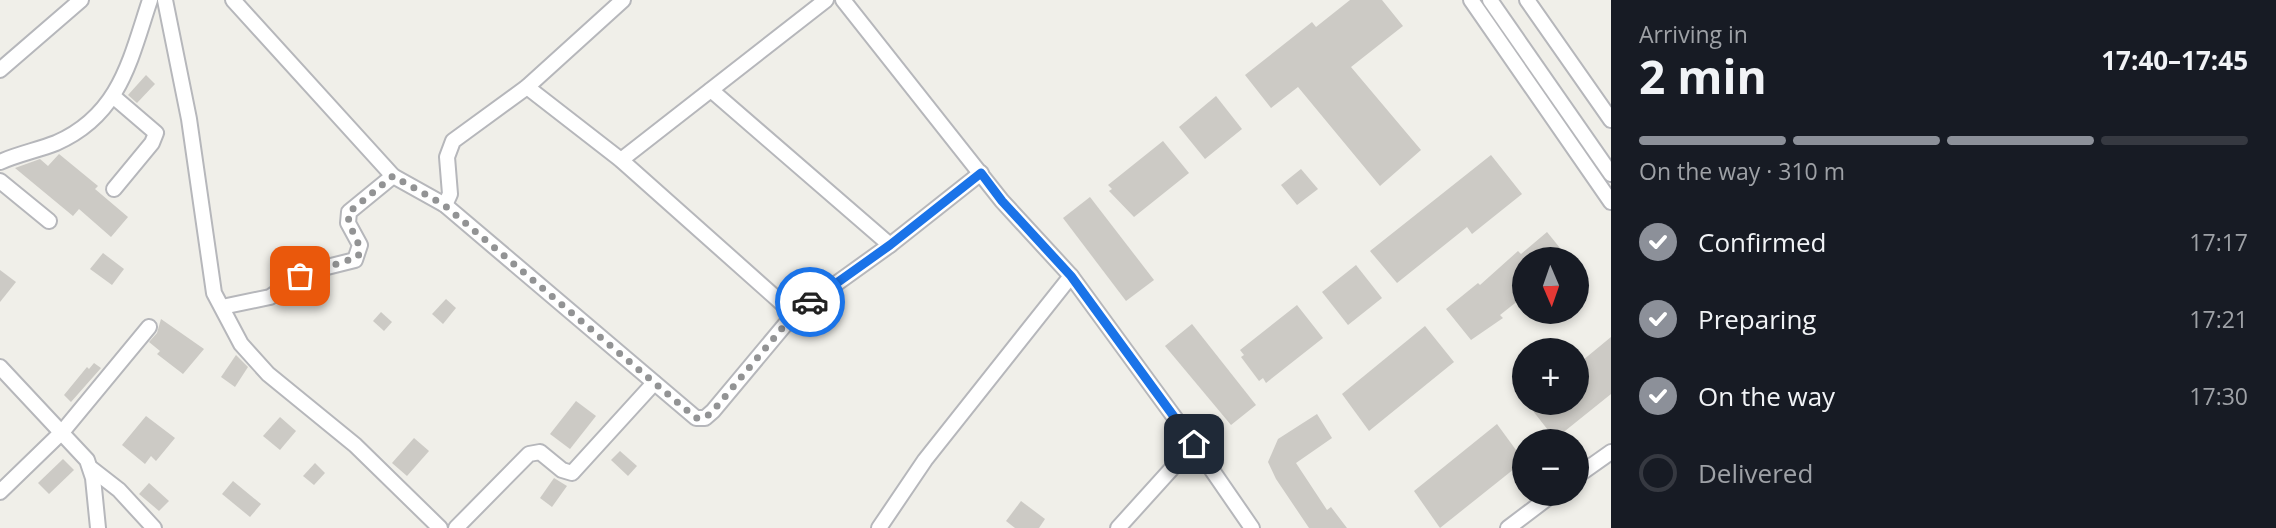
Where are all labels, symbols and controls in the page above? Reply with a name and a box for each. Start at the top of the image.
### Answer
text: Arriving in [1639,18,1748,50]
text: 17:40–17:45 [2101,42,2248,78]
text: 2 min [1639,45,1767,107]
text: On the way · 310 m [1639,155,1845,187]
icon: check [1639,223,1677,261]
text: Confirmed [1698,224,1826,260]
text: 17:17 [2189,226,2248,258]
pin [270,246,330,306]
north arrow [1512,247,1589,324]
map controls [1512,247,1589,506]
icon: bag [281,257,319,295]
courier [775,267,845,337]
icon: car [791,283,829,321]
icon: check [1639,300,1677,338]
text: Preparing [1698,301,1816,337]
text: 17:21 [2189,303,2248,335]
button: + [1512,338,1589,415]
icon: check [1639,377,1677,415]
text: On the way [1698,378,1835,414]
text: 17:30 [2189,380,2248,412]
pin [1164,414,1224,474]
icon: home [1175,425,1213,463]
button: − [1512,429,1589,506]
text: Delivered [1698,455,1813,491]

